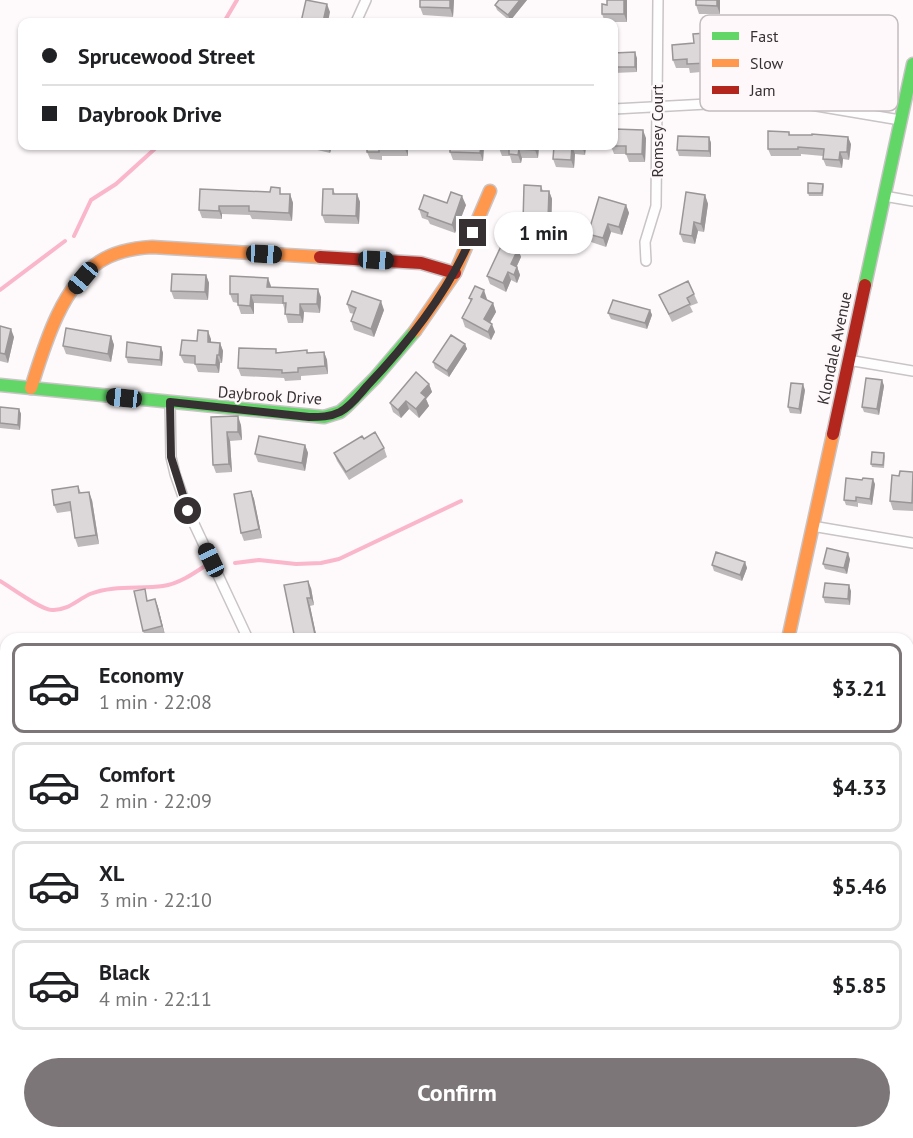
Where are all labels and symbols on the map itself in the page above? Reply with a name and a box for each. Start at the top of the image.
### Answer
legend [700,15,898,111]
text: Fast [750,26,779,46]
text: Slow [750,53,784,73]
text: Jam [749,80,776,100]
street label: Romsey Court [647,84,667,178]
callout: 1 min [494,212,593,254]
route end [459,219,486,246]
car [246,244,282,264]
car [358,250,394,270]
car [65,258,101,298]
street label: Klondale Avenue [812,290,856,406]
street label: Daybrook Drive [217,381,323,409]
car [105,387,143,409]
route start [174,497,201,524]
car [195,540,227,580]

